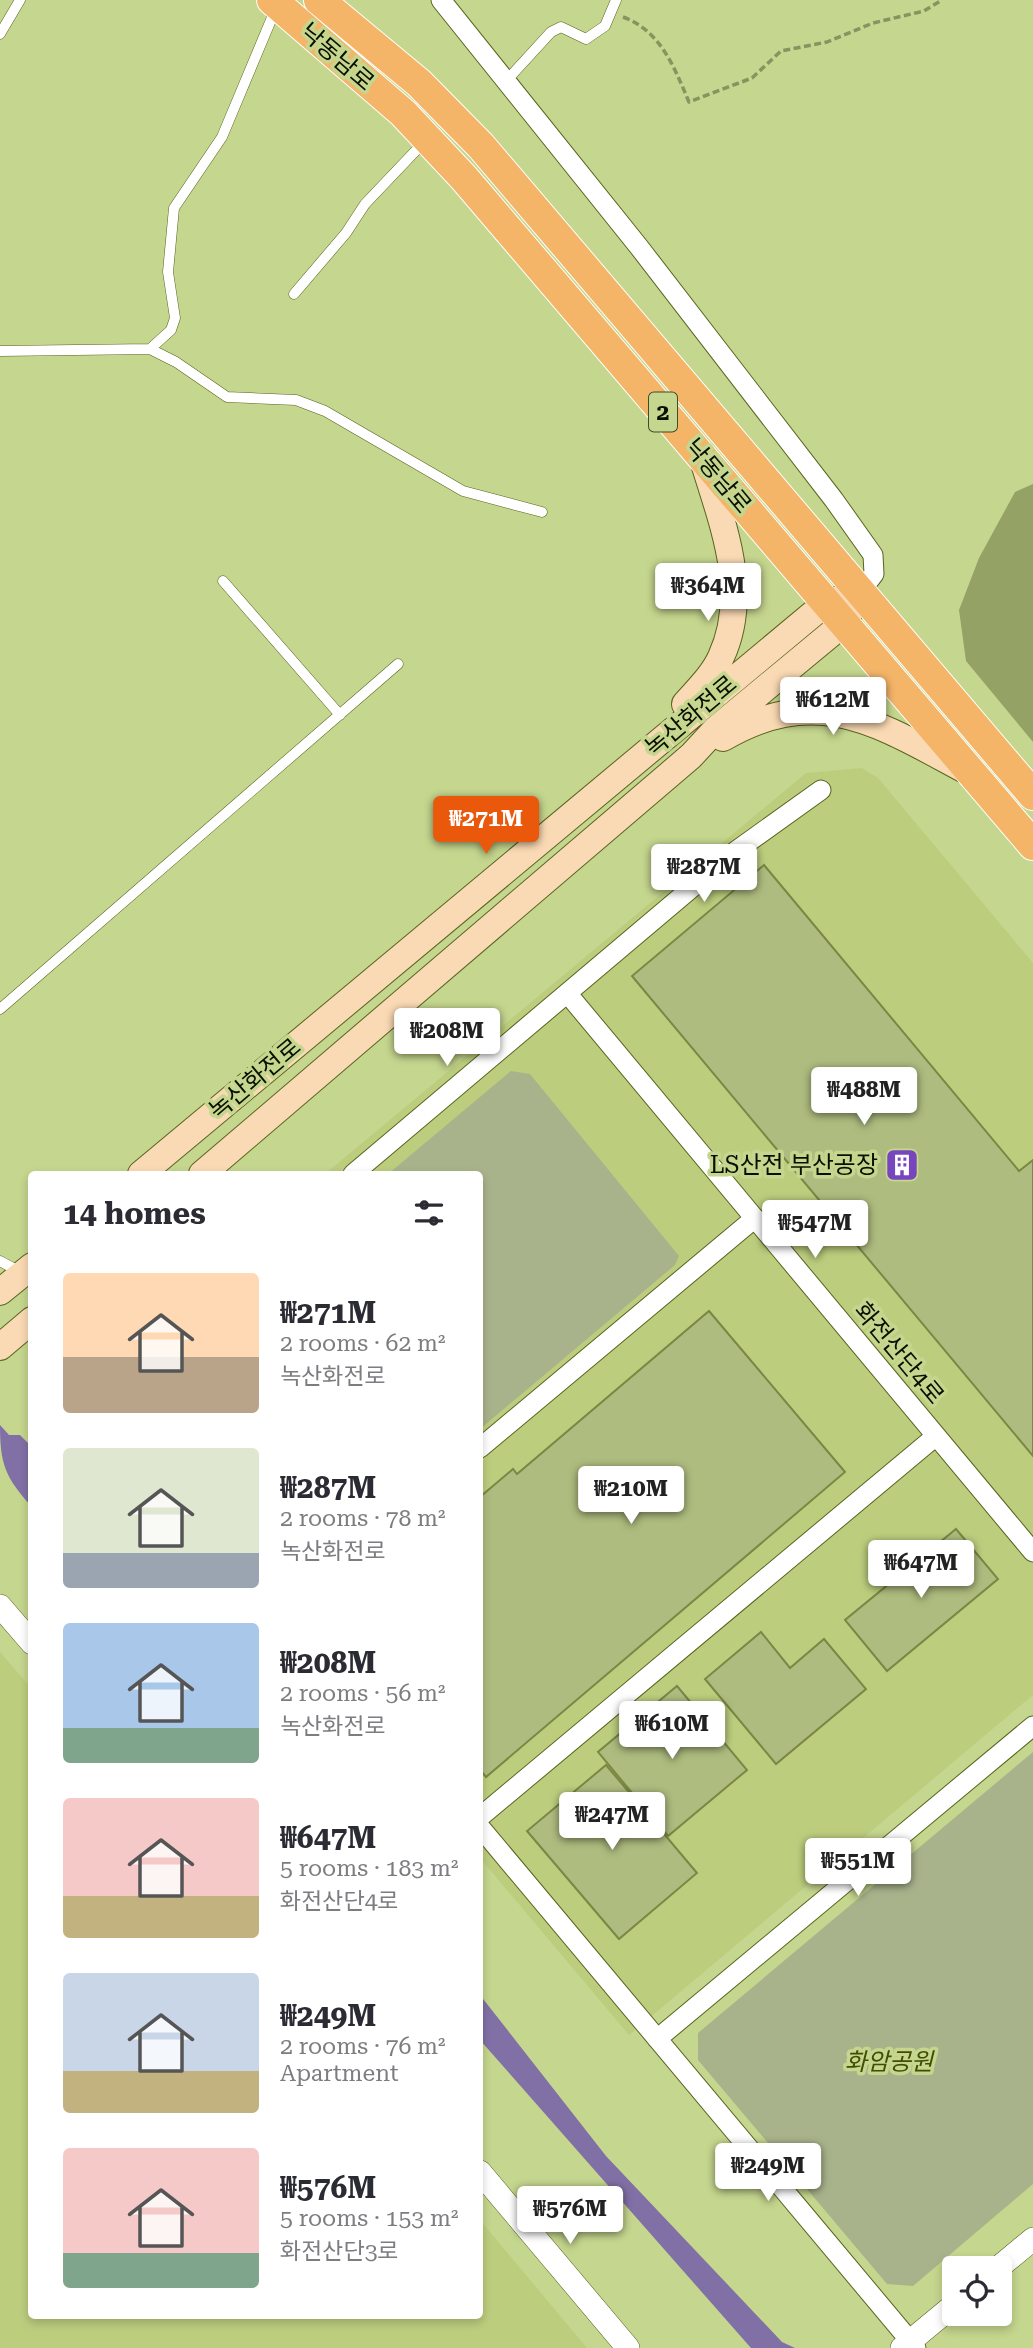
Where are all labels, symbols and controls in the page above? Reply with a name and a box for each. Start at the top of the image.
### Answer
street label: 낙동남로 [294,17,380,97]
road number: 2 [649,392,677,432]
street label: 낙동남로 [679,433,757,519]
pin: ₩364M [659,564,757,623]
text: ₩364M [671,572,745,599]
street label: 녹산화전로 [640,670,742,762]
pin: ₩612M [784,678,882,737]
text: ₩612M [796,686,870,713]
pin: ₩271M [437,796,535,856]
text: ₩271M [449,805,523,832]
pin: ₩287M [655,844,753,904]
text: ₩287M [667,853,741,880]
pin: ₩208M [398,1009,496,1068]
text: ₩208M [410,1017,484,1044]
street label: 녹산화전로 [204,1033,306,1125]
pin: ₩488M [815,1068,913,1127]
text: ₩488M [827,1076,901,1103]
building icon: LS산전 부산공장 [883,1146,921,1184]
place label: LS산전 부산공장 [710,1151,878,1179]
icon: filters [410,1194,448,1232]
text: 14 homes [63,1196,206,1231]
pin: ₩547M [766,1200,864,1260]
text: ₩547M [778,1209,852,1236]
text: ₩271M [280,1295,376,1330]
street label: 화전산단4로 [848,1297,950,1409]
icon: home [119,1301,203,1385]
text: 2 rooms · 62 m² [280,1330,446,1357]
text: 녹산화전로 [280,1363,386,1390]
pin: ₩210M [582,1466,680,1526]
text: ₩287M [280,1470,376,1505]
text: ₩210M [594,1475,668,1502]
icon: home [119,1476,203,1560]
text: 2 rooms · 78 m² [280,1505,446,1532]
text: 녹산화전로 [280,1538,386,1565]
pin: ₩647M [872,1540,970,1600]
text: ₩647M [884,1549,958,1576]
text: ₩208M [280,1645,376,1680]
icon: home [119,1651,203,1735]
text: 2 rooms · 56 m² [280,1680,446,1707]
pin: ₩610M [623,1702,721,1761]
text: ₩610M [635,1710,709,1737]
text: 녹산화전로 [280,1713,386,1740]
pin: ₩247M [563,1792,661,1852]
text: ₩247M [575,1801,649,1828]
text: ₩647M [280,1820,376,1855]
icon: home [119,1826,203,1910]
pin: ₩551M [809,1839,907,1898]
text: ₩551M [821,1847,895,1874]
text: 5 rooms · 183 m² [280,1855,458,1882]
text: 화전산단4로 [280,1888,399,1915]
text: ₩249M [280,1998,376,2033]
icon: home [119,2001,203,2085]
text: 2 rooms · 76 m² [280,2033,446,2060]
park label: 화암공원 [845,2048,935,2076]
text: Apartment [280,2060,399,2087]
pin: ₩249M [719,2144,817,2203]
text: ₩249M [731,2152,805,2179]
text: ₩576M [280,2170,376,2205]
icon: home [119,2176,203,2260]
pin: ₩576M [521,2186,619,2246]
text: ₩576M [533,2195,607,2222]
text: 5 rooms · 153 m² [280,2205,458,2232]
text: 화전산단3로 [280,2238,399,2265]
map controls [942,2256,1012,2326]
button: locate [942,2256,1012,2326]

